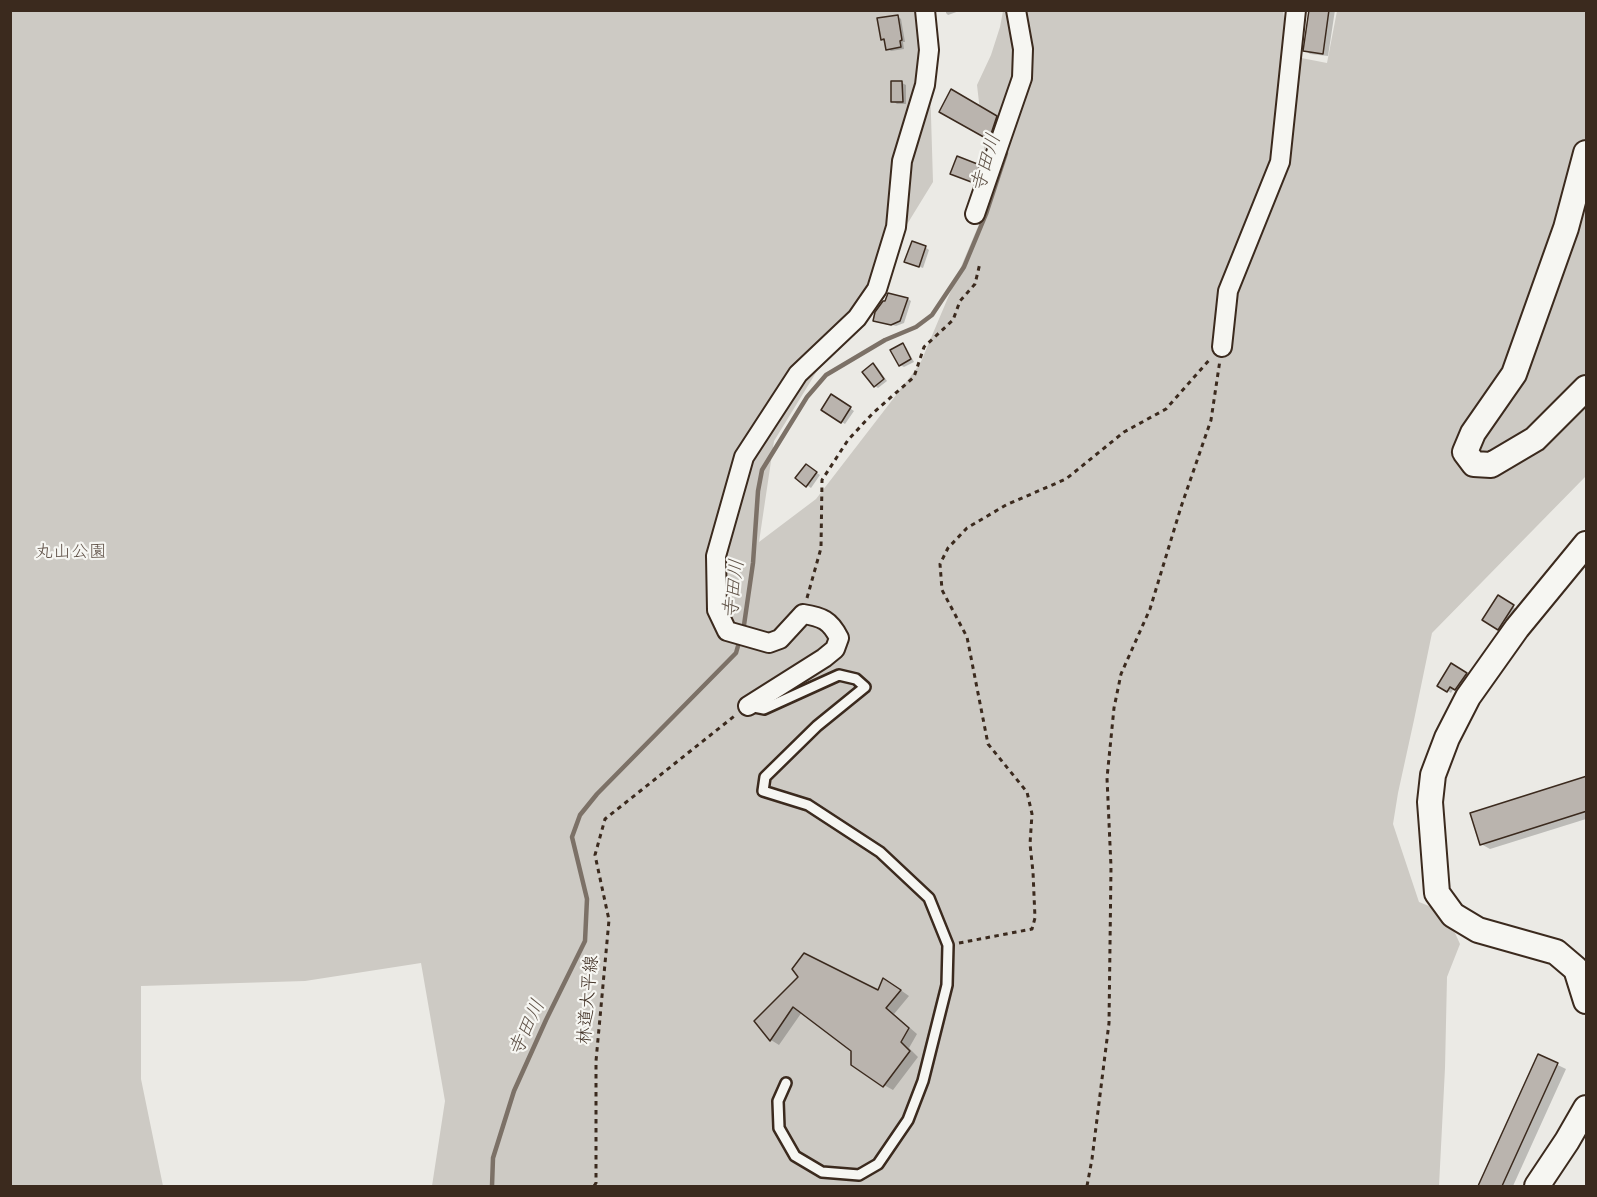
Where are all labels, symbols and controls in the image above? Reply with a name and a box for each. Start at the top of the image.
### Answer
water label: 寺田川 [966,131,1006,195]
park label: 丸山公園 [35,541,107,563]
water label: 寺田川 [718,558,750,620]
street label: 林道大平線 [573,954,603,1046]
water label: 寺田川 [503,996,551,1060]

